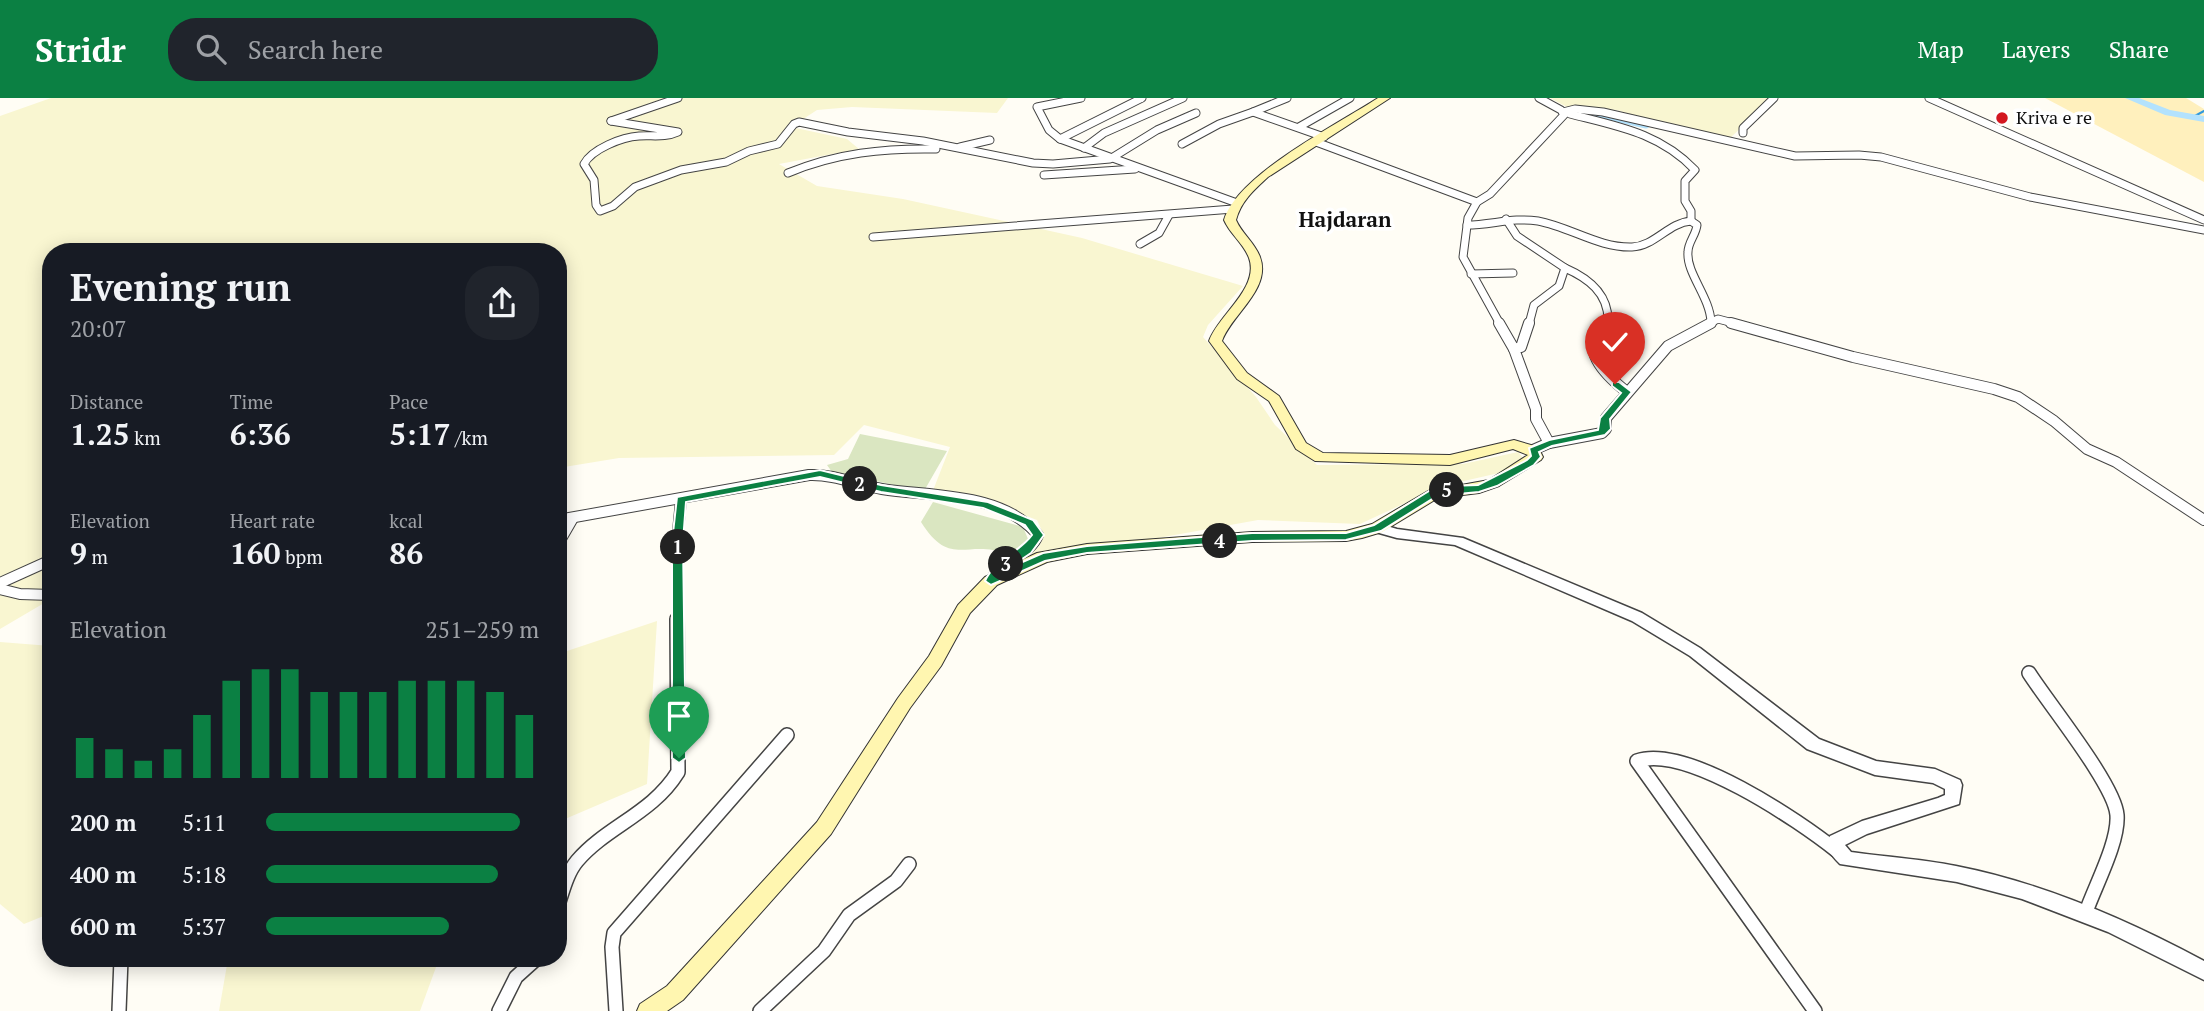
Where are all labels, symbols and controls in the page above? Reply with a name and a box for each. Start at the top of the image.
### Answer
search box [168,18,658,81]
text: Stridr [35,28,126,71]
icon: search [192,30,230,68]
text: Search here [248,32,383,66]
text: Map [1917,33,1964,65]
text: Layers [2002,33,2071,65]
text: Share [2109,33,2169,65]
place label: Kriva e re [2016,105,2092,129]
marker: Kriva e re [1994,110,2010,126]
district label: Hajdaran [1298,205,1392,233]
text: Evening run [70,262,291,312]
button: share [465,266,539,340]
pin [1585,312,1645,384]
text: 20:07 [70,313,127,344]
icon: check [1596,323,1634,361]
text: Distance [70,389,143,414]
text: Time [230,389,273,414]
text: Pace [389,389,428,414]
text: 1.25 [70,414,130,454]
text: 6:36 [230,414,291,454]
text: 5:17 [389,414,450,454]
text: km [130,425,161,450]
text: /km [450,425,488,450]
pin: 2 [842,466,878,502]
text: 2 [854,471,865,496]
pin: 5 [1430,472,1464,508]
text: 5 [1441,477,1452,502]
text: Elevation [70,508,150,533]
text: Heart rate [230,508,315,533]
text: kcal [389,508,423,533]
pin: 4 [1202,524,1238,558]
text: 4 [1214,528,1225,553]
pin: 1 [660,530,696,564]
text: 9 [70,533,87,573]
text: 160 [230,533,281,573]
text: 86 [389,533,423,573]
text: 1 [672,534,683,559]
text: m [87,544,108,569]
text: bpm [281,544,323,569]
pin: 3 [988,546,1024,582]
text: 3 [1000,551,1011,576]
text: Elevation [70,614,167,645]
text: 251–259 m [426,614,539,645]
pin [649,686,709,758]
icon: arrive [660,697,698,735]
text: 200 m [70,807,136,838]
text: 5:11 [182,807,226,838]
text: 400 m [70,859,136,890]
text: 5:18 [182,859,226,890]
text: 600 m [70,911,136,942]
text: 5:37 [182,911,226,942]

